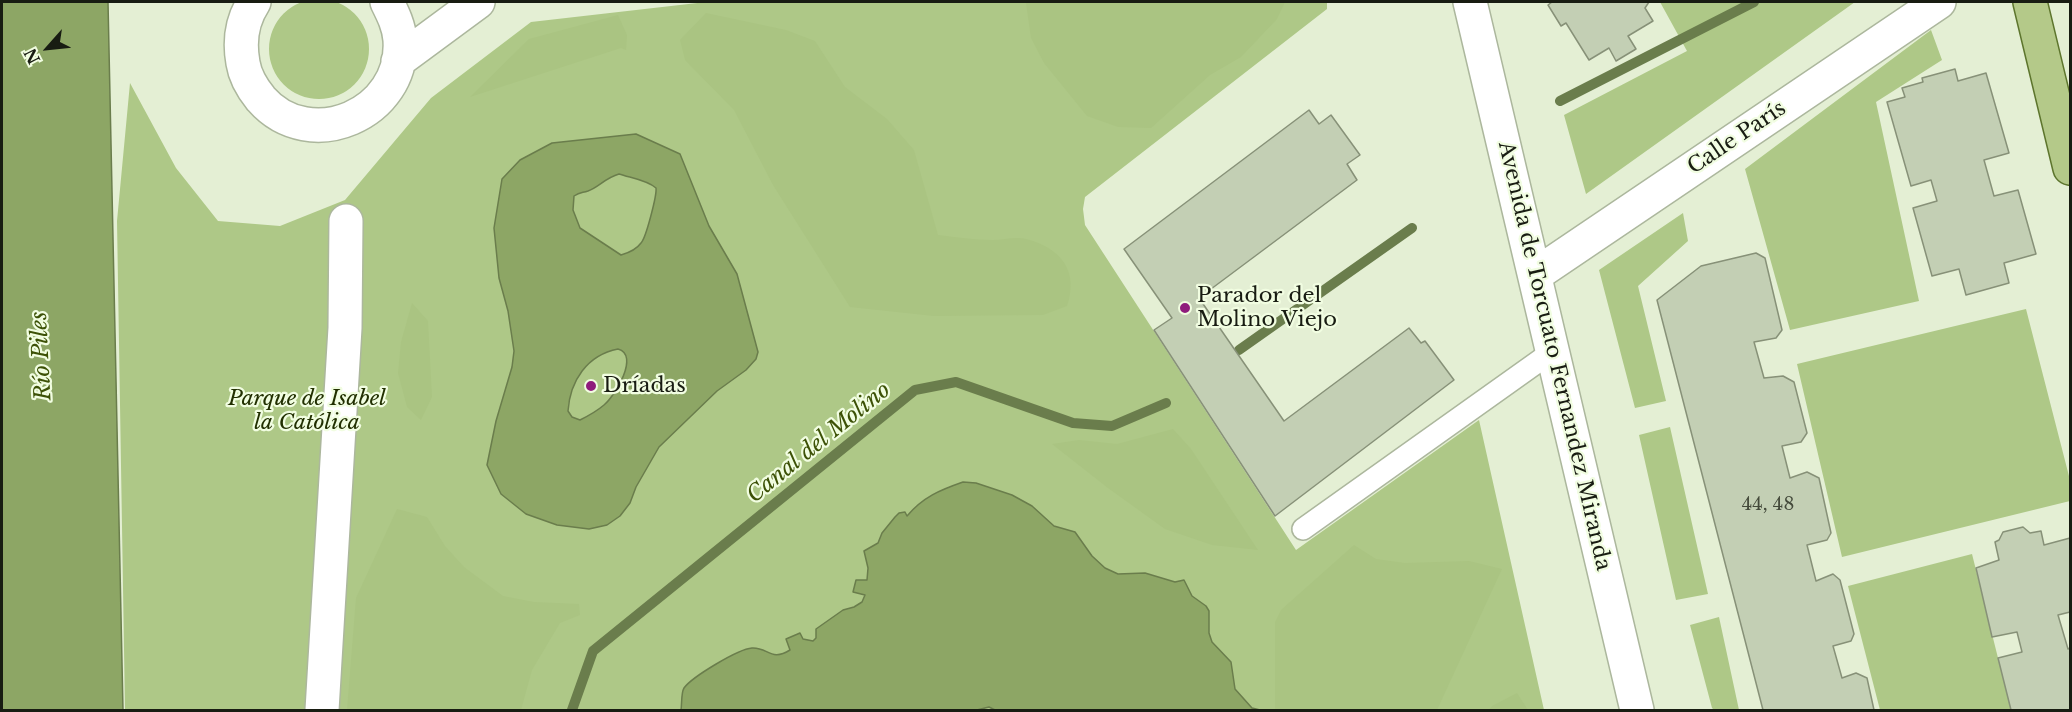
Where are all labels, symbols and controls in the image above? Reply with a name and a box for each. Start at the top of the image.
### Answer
north arrow [18,18,78,78]
text: N [20,45,44,67]
street label: Calle París [1683,96,1791,180]
street label: Avenida de Torcuato Fernandez Miranda [1492,139,1616,573]
place label: Parador del Molino Viejo [1197,283,1337,333]
marker: Parador del Molino Viejo [1178,301,1192,315]
water label: Río Piles [26,311,58,401]
place label: Dríadas [603,373,686,399]
water label: Canal del Molino [742,377,896,509]
marker: Dríadas [584,379,598,393]
park label: Parque de Isabel la Católica [228,386,386,436]
house number: 44, 48 [1742,494,1794,516]

